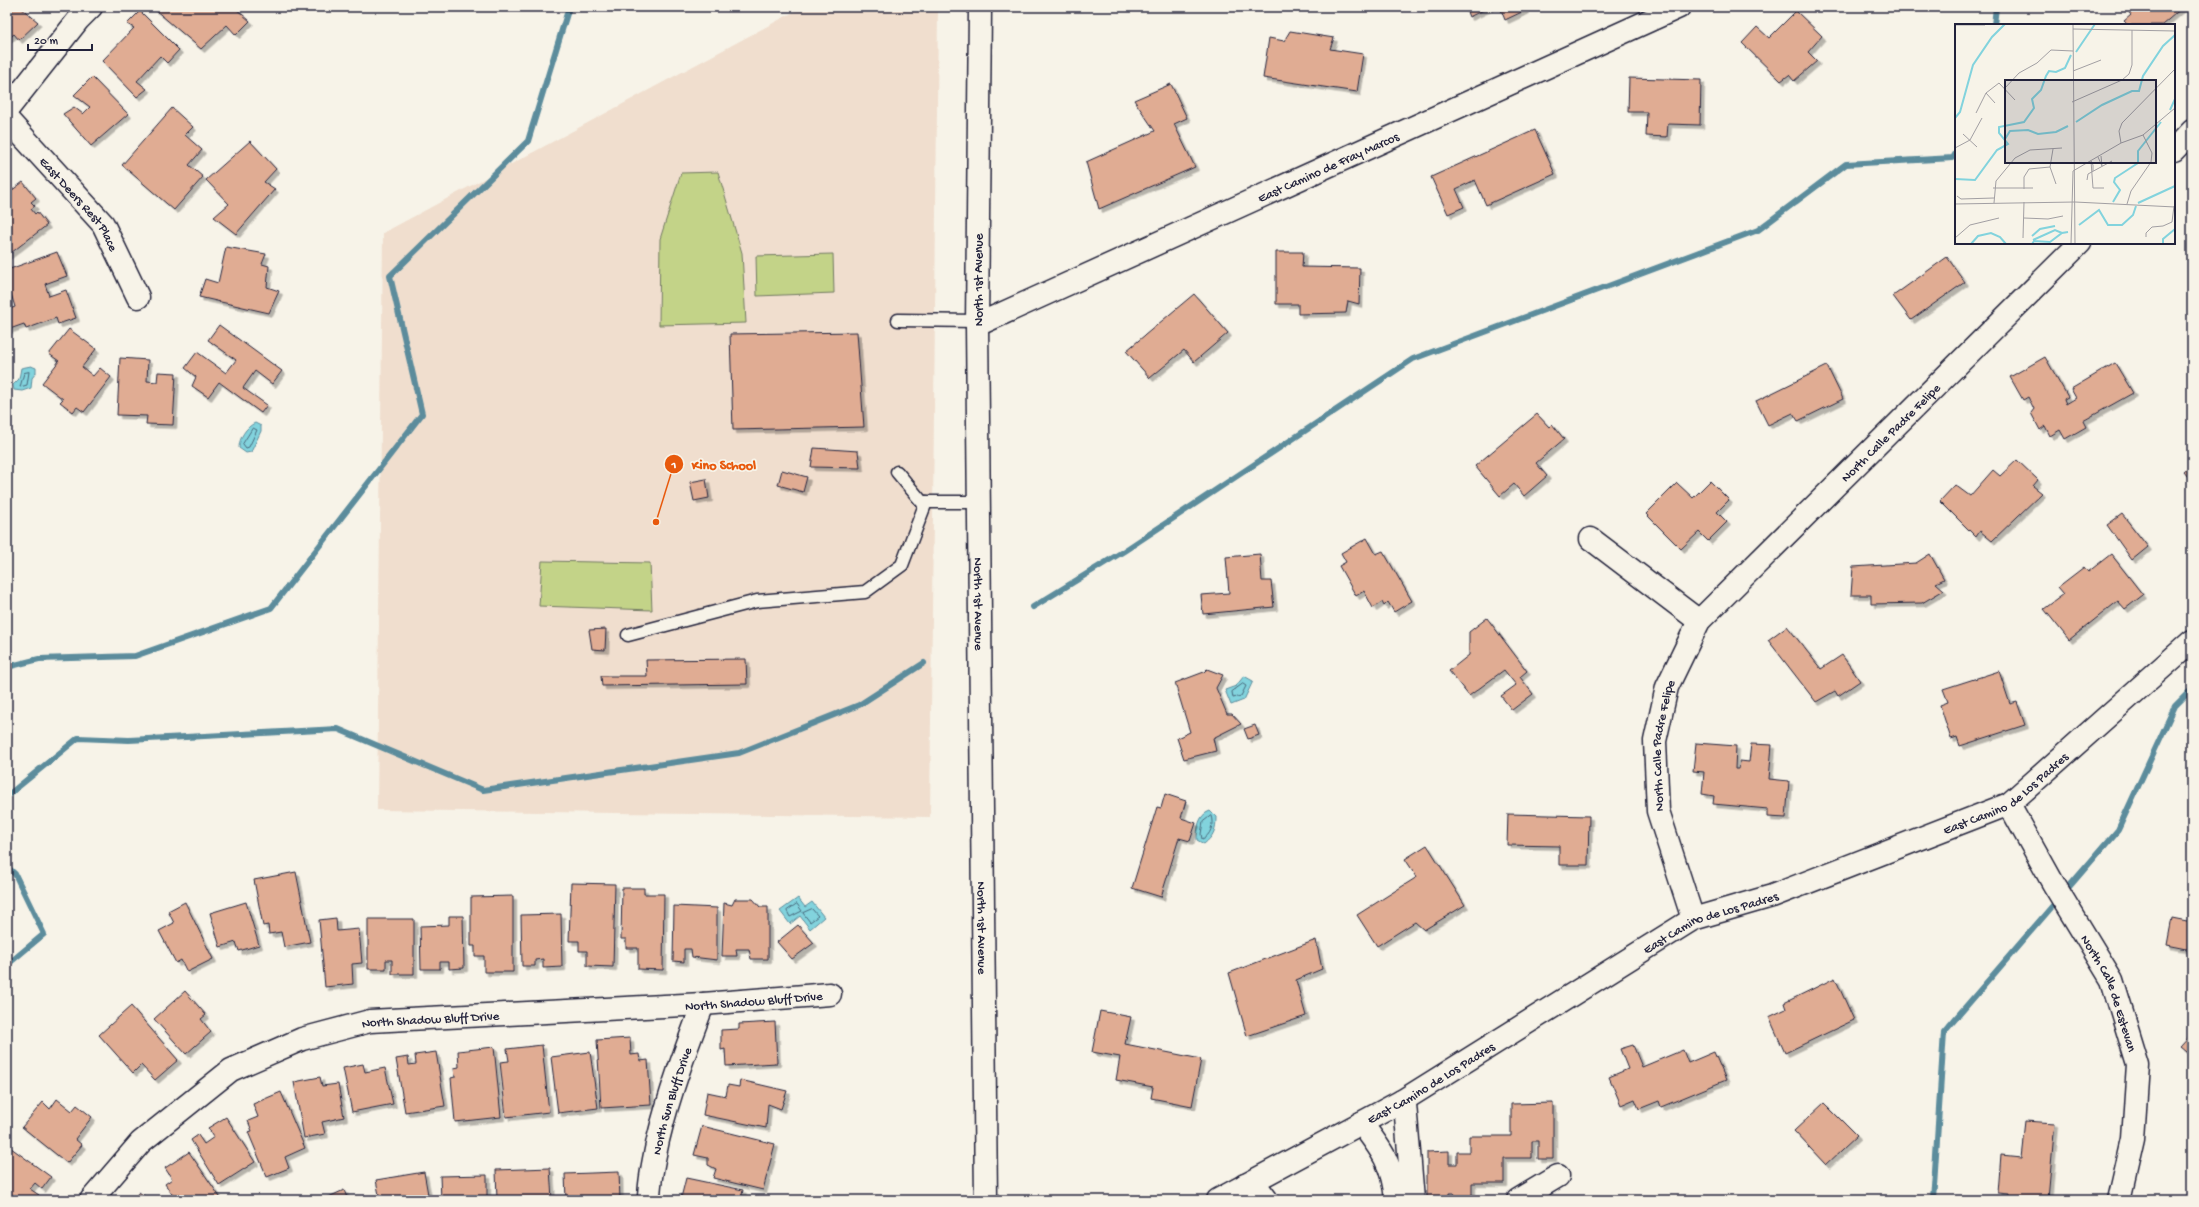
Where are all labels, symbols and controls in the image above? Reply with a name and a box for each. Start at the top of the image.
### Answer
inset map [1955,24,2175,244]
scale bar [28,26,92,52]
text: 20 m [34,35,59,49]
street label: East Camino de Fray Marcos [1256,129,1403,207]
street label: East Deers Rest Place [35,155,120,255]
street label: North 1st Avenue [972,233,987,326]
street label: North Calle Padre Felipe [1839,381,1944,486]
callout: Kino School [664,451,764,477]
text: Kino School [691,458,756,475]
text: 1 [671,459,677,473]
street label: North 1st Avenue [969,558,985,651]
street label: North Calle Padre Felipe [1650,677,1680,812]
street label: East Camino de Los Padres [1941,749,2073,839]
street label: North 1st Avenue [973,881,989,975]
street label: East Camino de Los Padres [1641,889,1782,958]
street label: North Calle de Estevan [2076,933,2139,1055]
street label: North Shadow Bluff Drive [685,990,824,1015]
street label: North Shadow Bluff Drive [360,1009,500,1033]
street label: East Camino de Los Padres [1365,1039,1499,1128]
street label: North Sun Bluff Drive [650,1045,696,1156]

